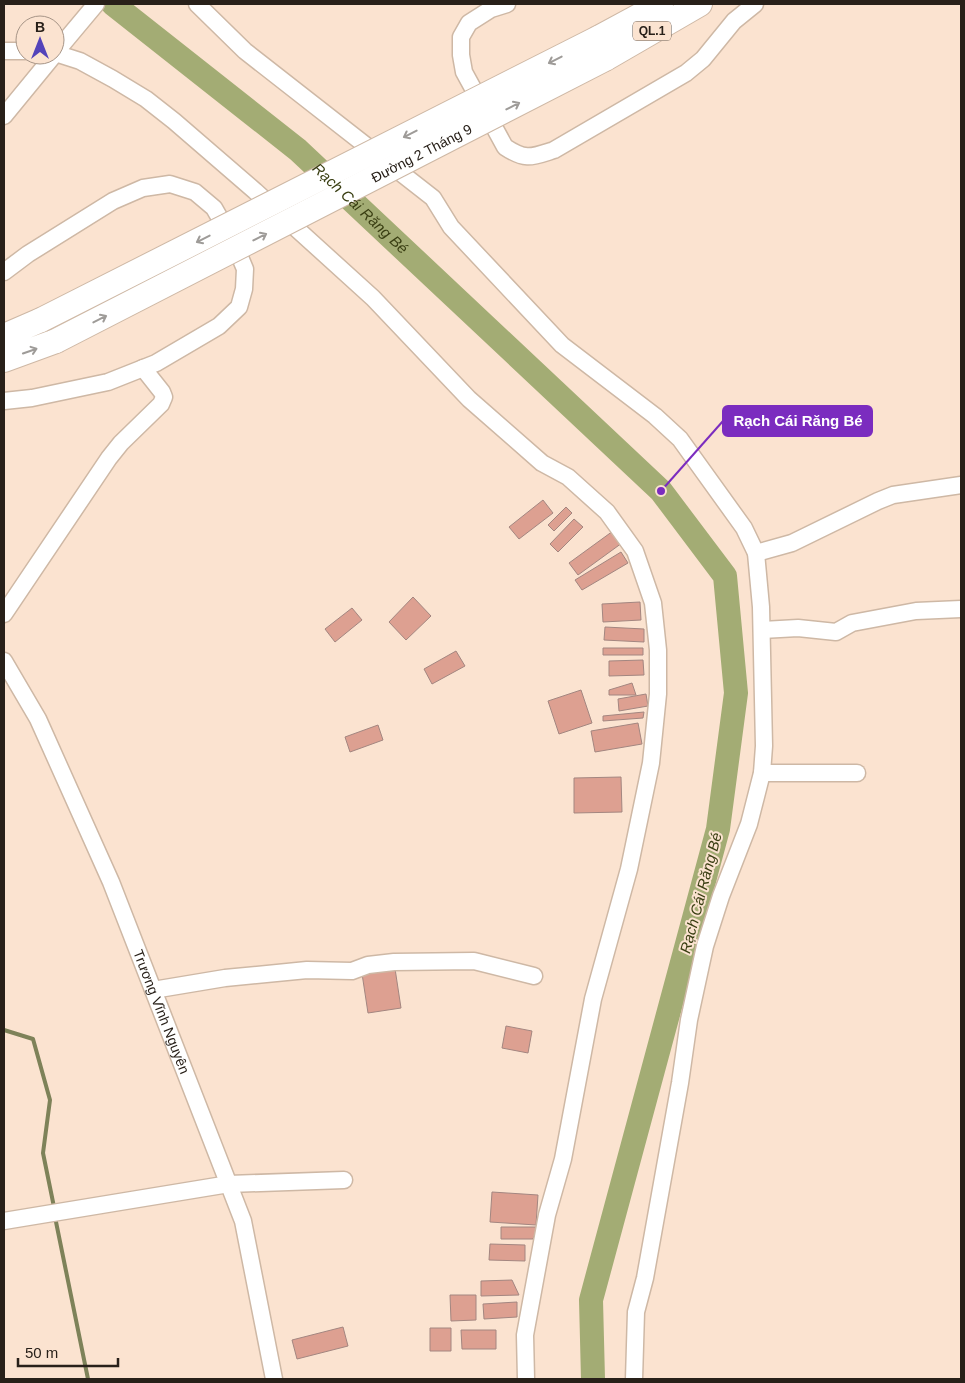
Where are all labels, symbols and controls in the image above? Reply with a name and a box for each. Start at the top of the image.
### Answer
north arrow [15,15,65,65]
text: B [35,19,45,35]
road number: QL.1 [633,22,671,40]
one-way arrow [548,56,563,65]
one-way arrow [505,101,520,110]
street label: Đường 2 Tháng 9 [369,121,475,186]
one-way arrow [403,130,418,139]
water label: Rạch Cái Răng Bé [309,159,412,257]
one-way arrow [252,232,267,241]
one-way arrow [195,234,210,244]
one-way arrow [92,314,107,323]
one-way arrow [22,345,38,355]
callout: Rạch Cái Răng Bé [723,406,872,436]
text: Rạch Cái Răng Bé [733,412,863,429]
water label: Rạch Cái Răng Bé [676,831,725,955]
street label: Trương Vĩnh Nguyên [130,947,193,1076]
scale bar [18,1336,118,1368]
text: 50 m [25,1344,58,1361]

